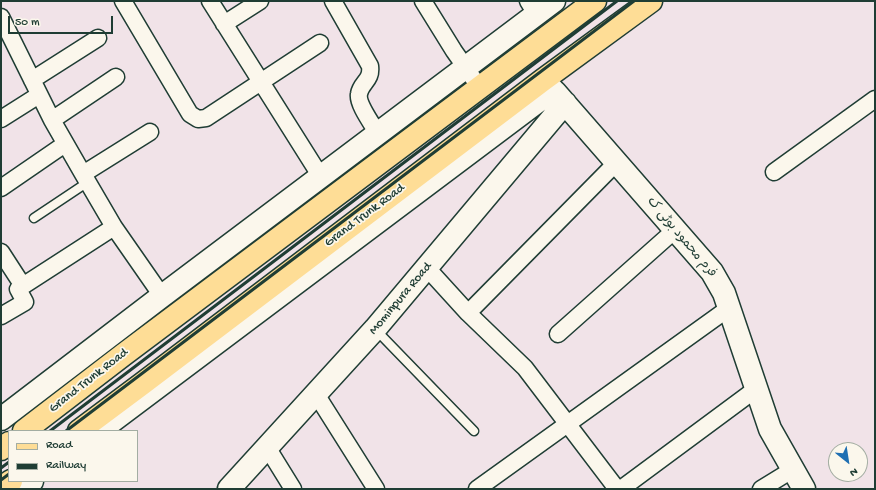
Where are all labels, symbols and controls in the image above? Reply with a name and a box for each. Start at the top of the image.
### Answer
scale bar [10,8,115,34]
text: 50 m [15,16,40,30]
street label: Grand Trunk Road [322,181,408,251]
street label: فرم محمود بوٹی ک [643,195,719,281]
street label: Mominpura Road [366,260,436,338]
street label: Grand Trunk Road [46,345,132,417]
legend [8,430,138,482]
text: Road [46,439,72,453]
north arrow [828,442,868,482]
text: Railway [46,459,86,473]
text: N [847,465,860,479]

